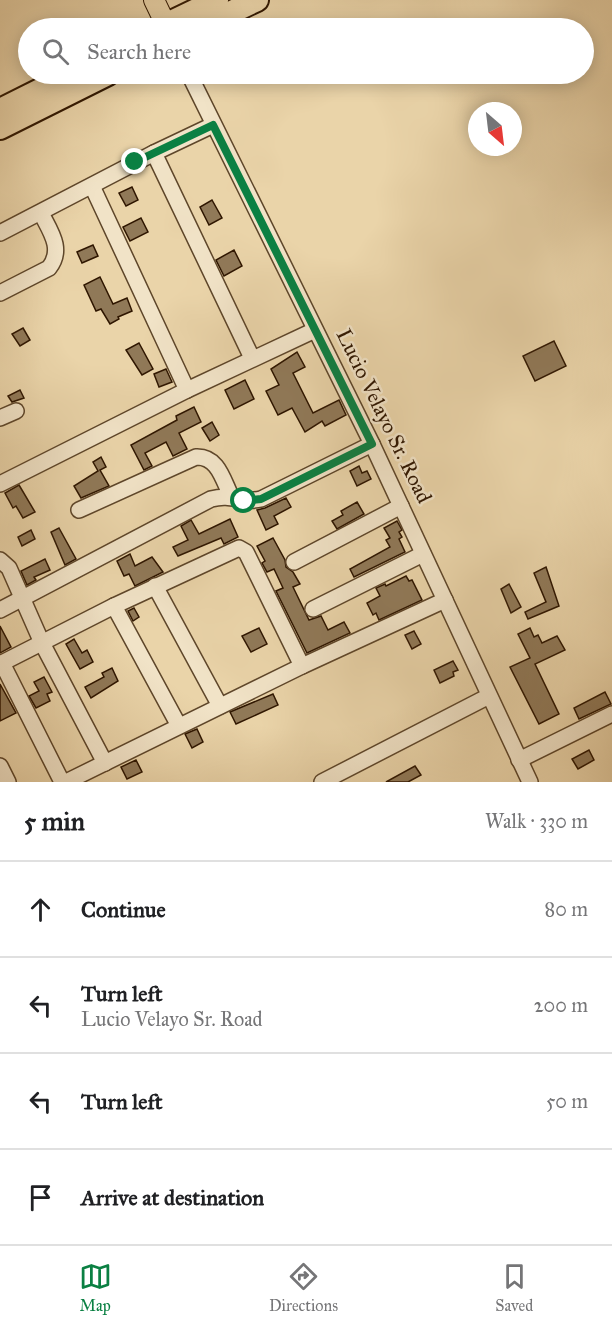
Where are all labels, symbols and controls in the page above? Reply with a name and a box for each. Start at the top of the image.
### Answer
search box [18,18,594,84]
icon: search [39,35,72,68]
text: Search here [87,38,191,65]
north arrow [468,102,522,156]
route end [121,148,147,174]
street label: Lucio Velayo Sr. Road [331,325,438,508]
route start [230,487,256,513]
text: 5 min [24,805,85,837]
text: Walk · 330 m [485,809,588,833]
icon: ahead [24,893,57,926]
text: Continue [81,896,166,923]
text: 80 m [545,897,588,921]
text: Turn left [81,980,163,1007]
icon: left [24,989,57,1022]
text: 200 m [534,993,588,1017]
text: Lucio Velayo Sr. Road [81,1007,263,1031]
icon: left [24,1085,57,1118]
text: Turn left [81,1088,163,1115]
text: 50 m [546,1089,588,1113]
icon: arrive [24,1181,57,1214]
text: Arrive at destination [81,1184,264,1211]
tab: Map [79,1260,112,1315]
tab: Directions [269,1260,338,1315]
tab: Saved [495,1260,533,1315]

